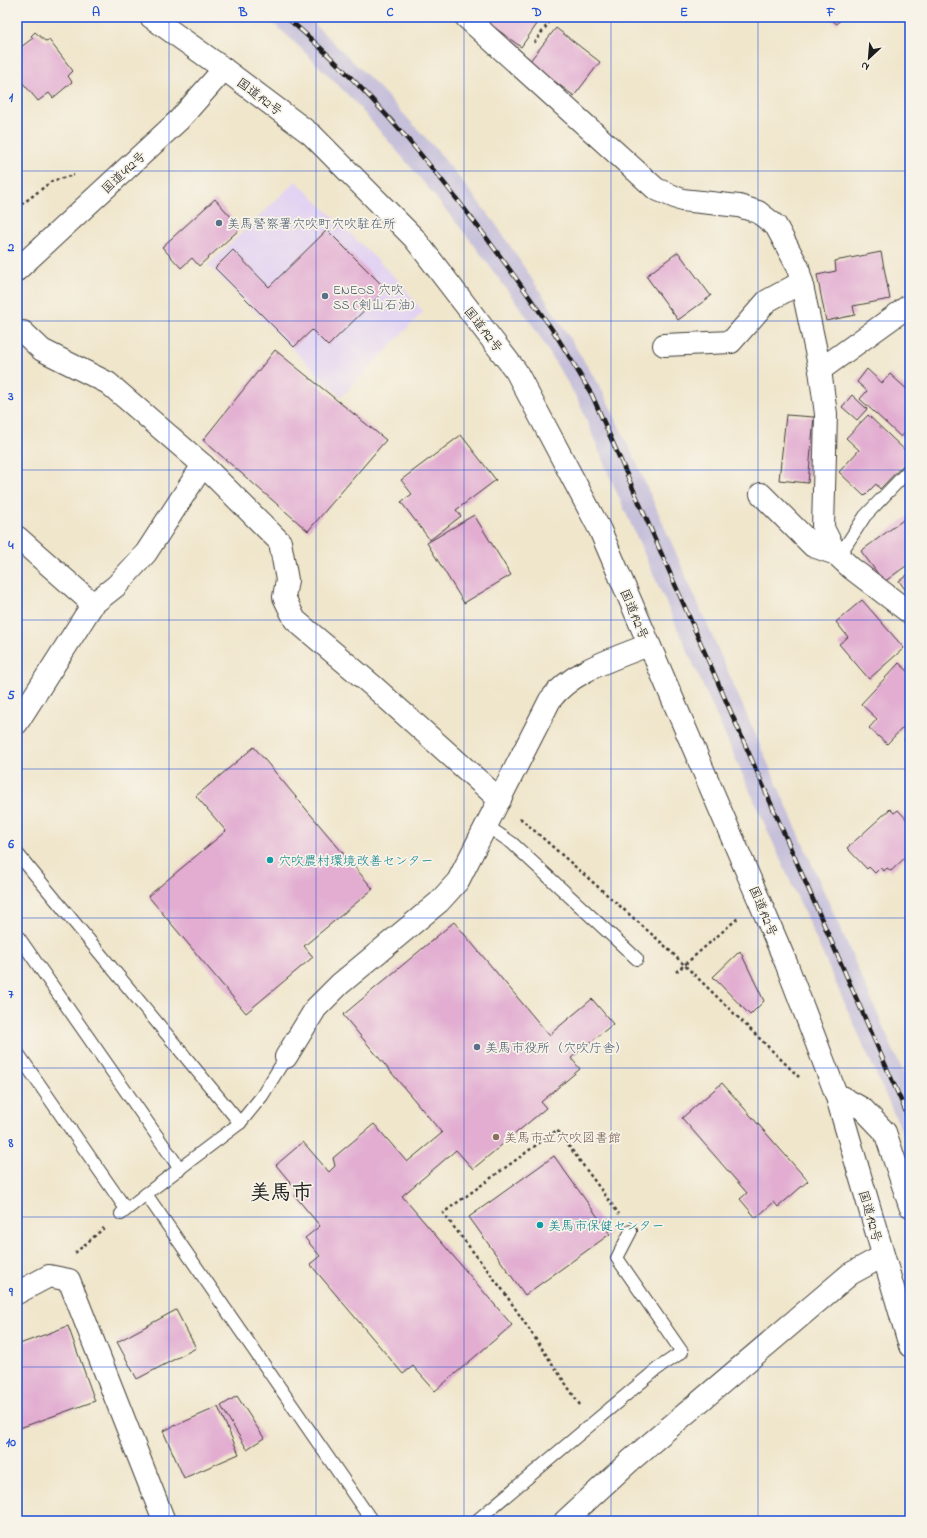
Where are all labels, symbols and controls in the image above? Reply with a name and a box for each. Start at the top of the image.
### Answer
text: A [92,3,100,22]
text: B [238,3,248,22]
text: C [386,3,394,22]
text: D [531,3,542,22]
text: E [680,3,688,22]
text: F [826,3,836,22]
north arrow [849,38,889,78]
text: N [858,57,872,75]
street label: 国道192号 [232,74,286,121]
text: 1 [9,88,14,107]
street label: 国道492号 [98,147,151,199]
place label: 美馬警察署穴吹町穴吹駐在所 [227,215,396,234]
marker: 美馬警察署穴吹町穴吹駐在所 [214,218,224,228]
text: 2 [7,238,15,257]
place label: ENEOS 穴吹 SS (剣山石油) [333,281,414,315]
marker: ENEOS 穴吹 SS (剣山石油) [320,291,330,301]
street label: 国道192号 [459,303,507,357]
text: 3 [7,387,14,406]
text: 4 [7,536,14,555]
street label: 国道192号 [614,586,653,643]
text: 5 [7,686,15,705]
text: 6 [7,835,14,854]
place label: 穴吹農村環境改善センター [278,852,433,871]
marker: 穴吹農村環境改善センター [265,855,275,865]
street label: 国道192号 [743,883,782,940]
text: 7 [8,985,14,1004]
place label: 美馬市役所（穴吹庁舎） [485,1039,628,1058]
marker: 美馬市役所（穴吹庁舎） [472,1042,482,1052]
place label: 美馬市立穴吹図書館 [504,1129,621,1148]
marker: 美馬市立穴吹図書館 [491,1132,501,1142]
text: 8 [8,1134,14,1153]
district label: 美馬市 [250,1179,313,1209]
street label: 国道192号 [853,1188,886,1245]
place label: 美馬市保健センター [548,1217,664,1236]
marker: 美馬市保健センター [535,1220,545,1230]
text: 9 [8,1283,14,1302]
text: 10 [6,1433,16,1452]

